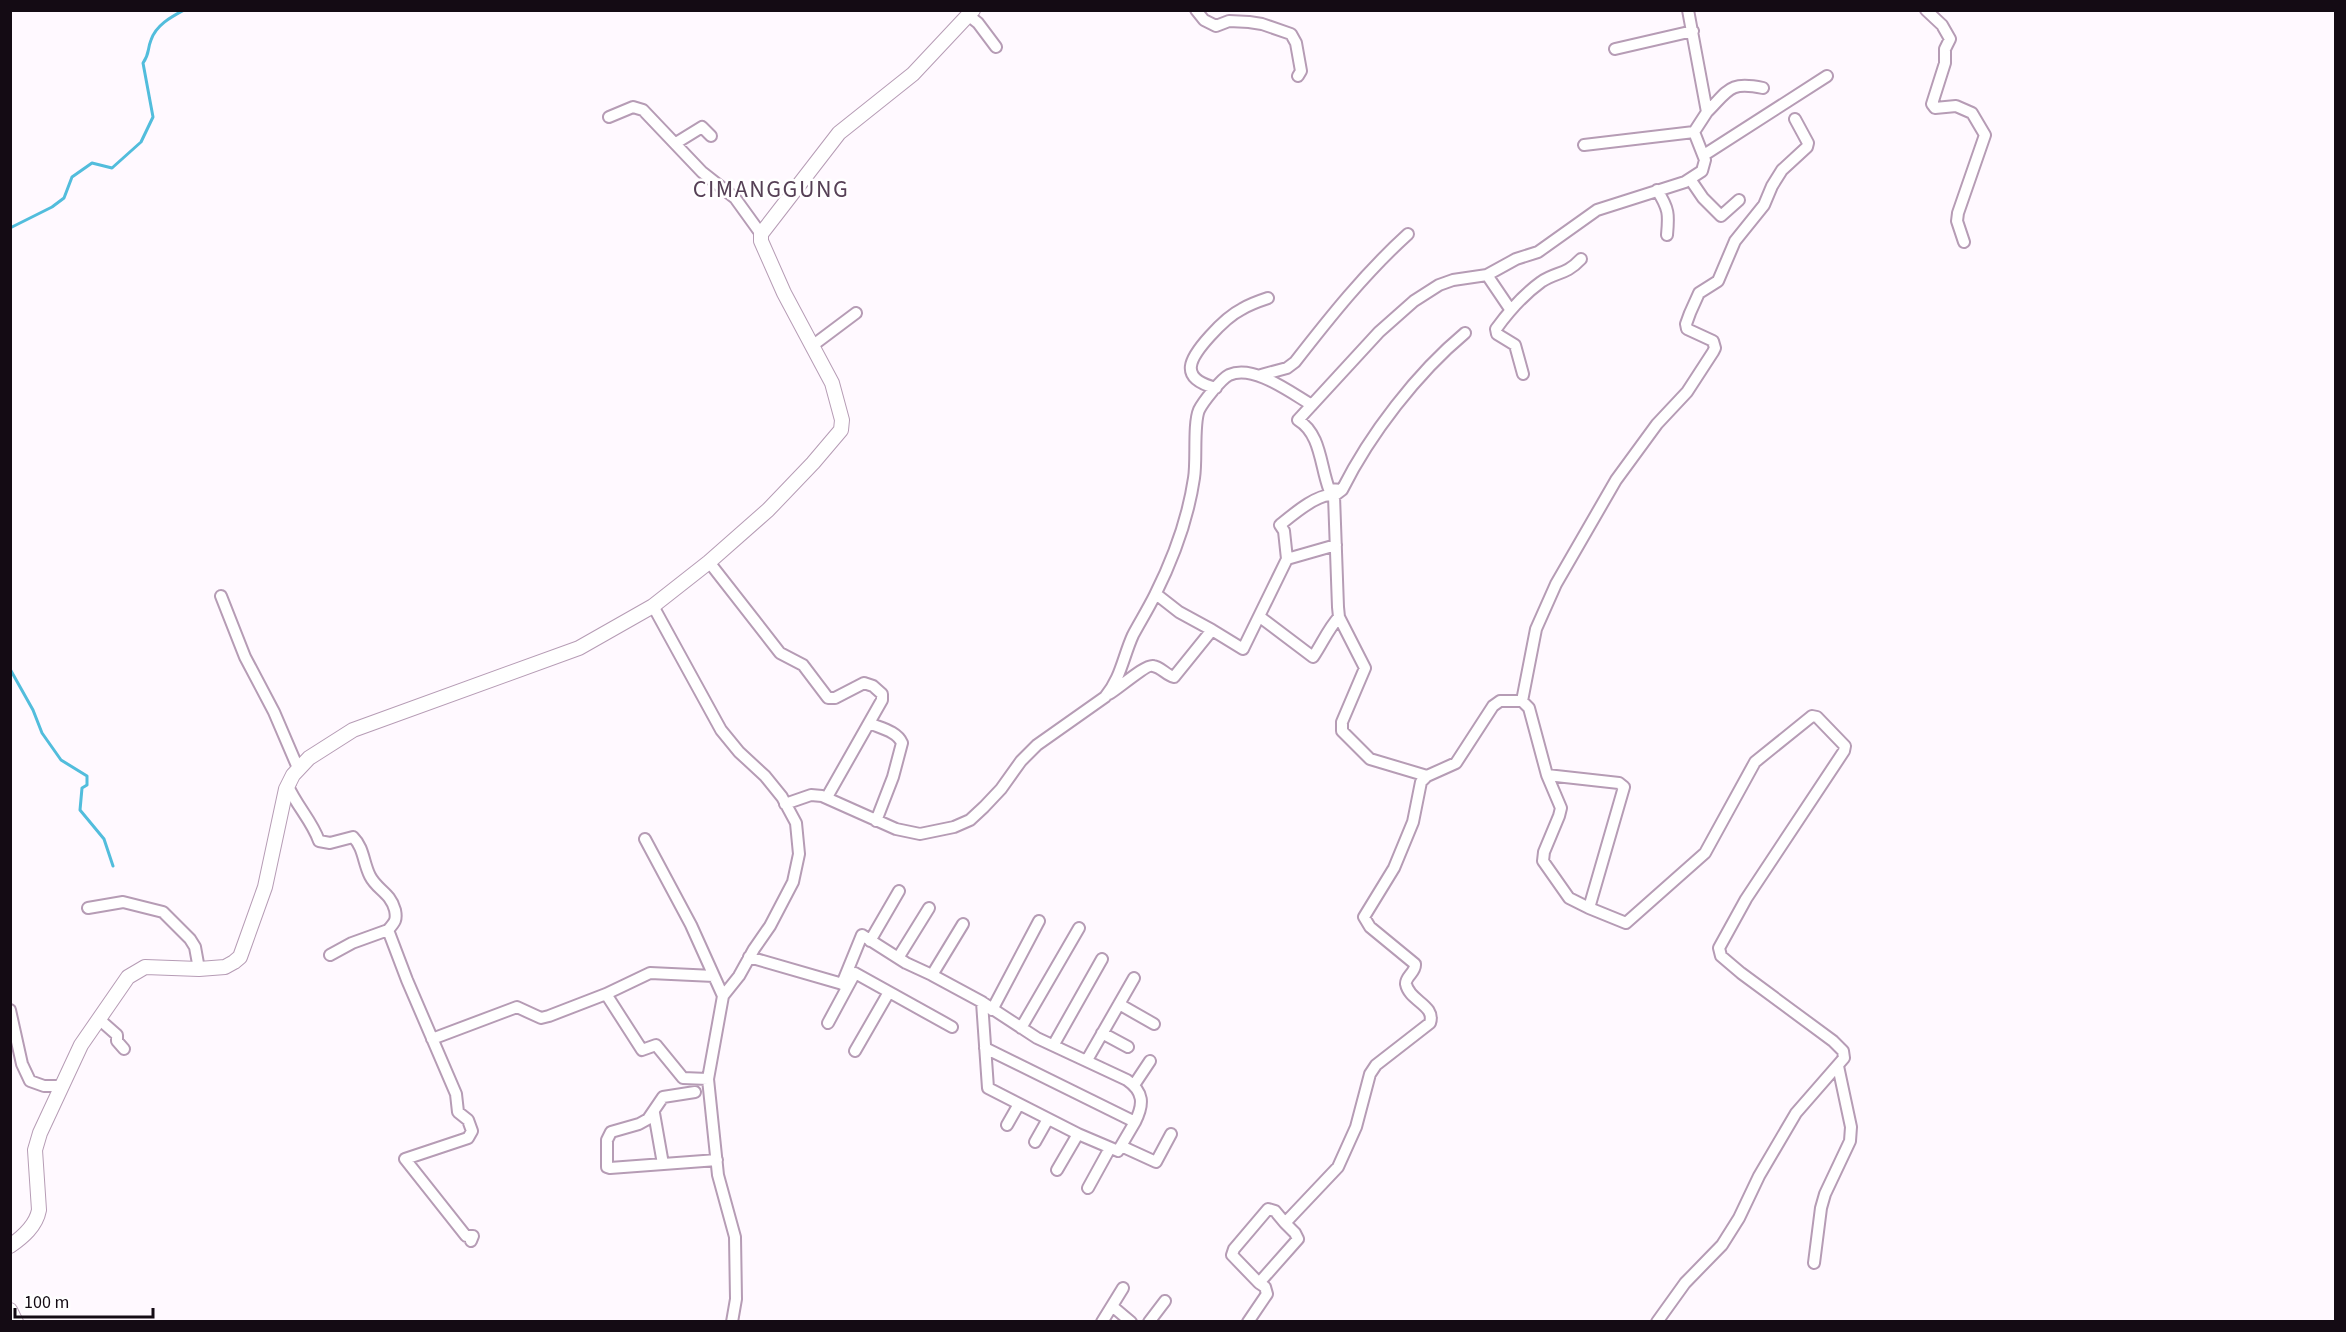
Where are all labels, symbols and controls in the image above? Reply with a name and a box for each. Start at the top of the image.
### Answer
district label: CIMANGGUNG [693,172,849,207]
scale bar [15,1281,153,1319]
text: 100 m [24,1290,69,1315]

